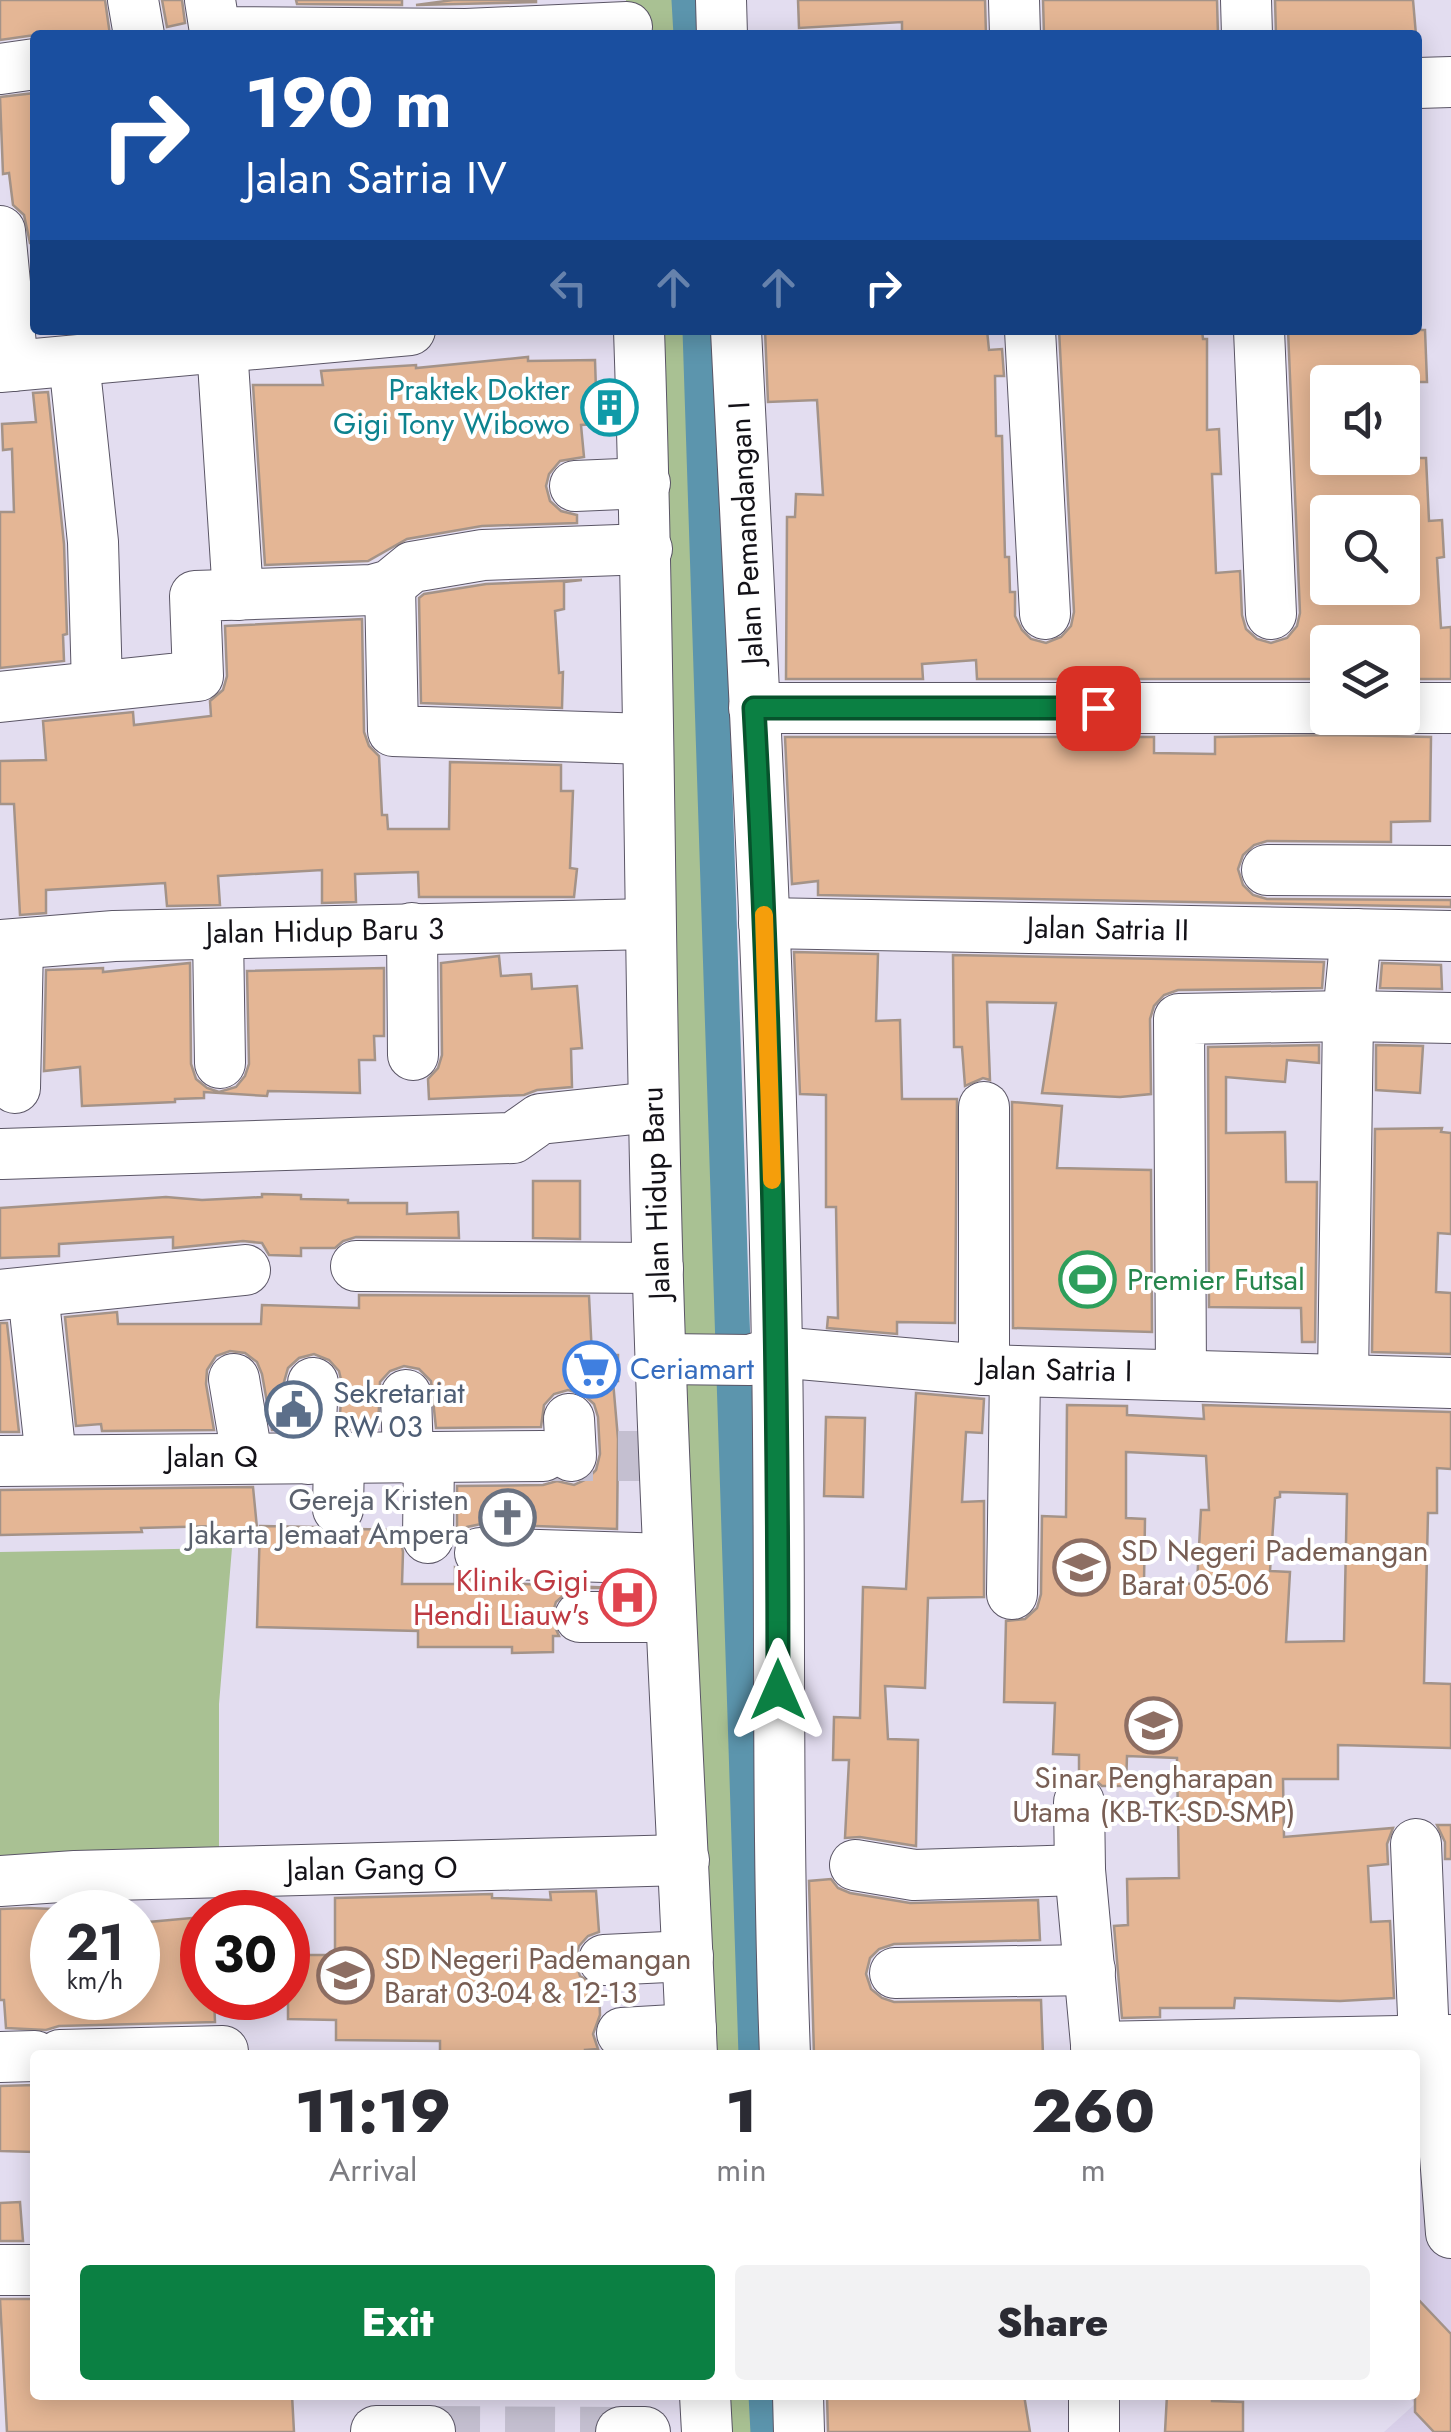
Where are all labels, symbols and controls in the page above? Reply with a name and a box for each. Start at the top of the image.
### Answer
text: 190 m [245,52,452,153]
icon: right [80,70,210,200]
text: Jalan Satria IV [245,145,507,210]
icon: left [541,260,596,315]
icon: ahead [646,260,701,315]
icon: ahead [751,260,806,315]
icon: right [856,260,911,315]
map controls [1310,365,1420,735]
button: sound [1310,365,1420,475]
place label: Praktek Dokter Gigi Tony Wibowo [333,368,571,445]
building icon: Praktek Dokter Gigi Tony Wibowo [579,377,639,437]
street label: Jalan Pemandangan I [717,400,774,670]
button: search [1310,495,1420,605]
button: layers [1310,625,1420,735]
pin [1056,666,1141,751]
icon: arrive [1071,681,1126,736]
street label: Jalan Satria II [1023,906,1189,951]
street label: Jalan Hidup Baru 3 [201,907,445,954]
street label: Jalan Hidup Baru [630,1086,681,1304]
sports icon: Premier Futsal [1058,1250,1118,1310]
place label: Premier Futsal [1127,1258,1305,1301]
supermarket icon: Ceriamart [561,1339,621,1399]
place label: Ceriamart [630,1347,755,1390]
street label: Jalan Satria I [973,1347,1133,1392]
place label: Sekretariat RW 03 [333,1371,466,1448]
public building icon: Sekretariat RW 03 [264,1380,324,1440]
street label: Jalan Q [162,1435,258,1478]
place label: Gereja Kristen Jakarta Jemaat Ampera [183,1478,469,1555]
church icon: Gereja Kristen Jakarta Jemaat Ampera [478,1487,538,1547]
place label: SD Negeri Pademangan Barat 05-06 [1121,1529,1429,1606]
school or university icon: SD Negeri Pademangan Barat 05-06 [1052,1538,1112,1598]
place label: Klinik Gigi Hendi Liauw's [413,1559,589,1636]
hospital icon: Klinik Gigi Hendi Liauw's [598,1568,658,1628]
position arrow [726,1638,830,1742]
school or university icon: Sinar Pengharapan Utama (KB-TK-SD-SMP) [1124,1695,1184,1755]
place label: Sinar Pengharapan Utama (KB-TK-SD-SMP) [1012,1756,1296,1833]
street label: Jalan Gang O [282,1846,458,1892]
speed limit sign: 30 [180,1890,310,2020]
text: 21 [66,1906,124,1979]
place label: SD Negeri Pademangan Barat 03-04 & 12-13 [384,1937,692,2014]
school or university icon: SD Negeri Pademangan Barat 03-04 & 12-13 [315,1946,375,2006]
text: km/h [67,1962,123,1998]
text: 11:19 [295,2068,451,2155]
text: 1 [726,2068,757,2155]
text: 260 [1031,2068,1155,2155]
text: Arrival [329,2147,417,2193]
text: min [716,2147,766,2193]
text: m [1081,2147,1106,2193]
button: Exit [80,2265,715,2380]
button: Share [735,2265,1370,2380]

